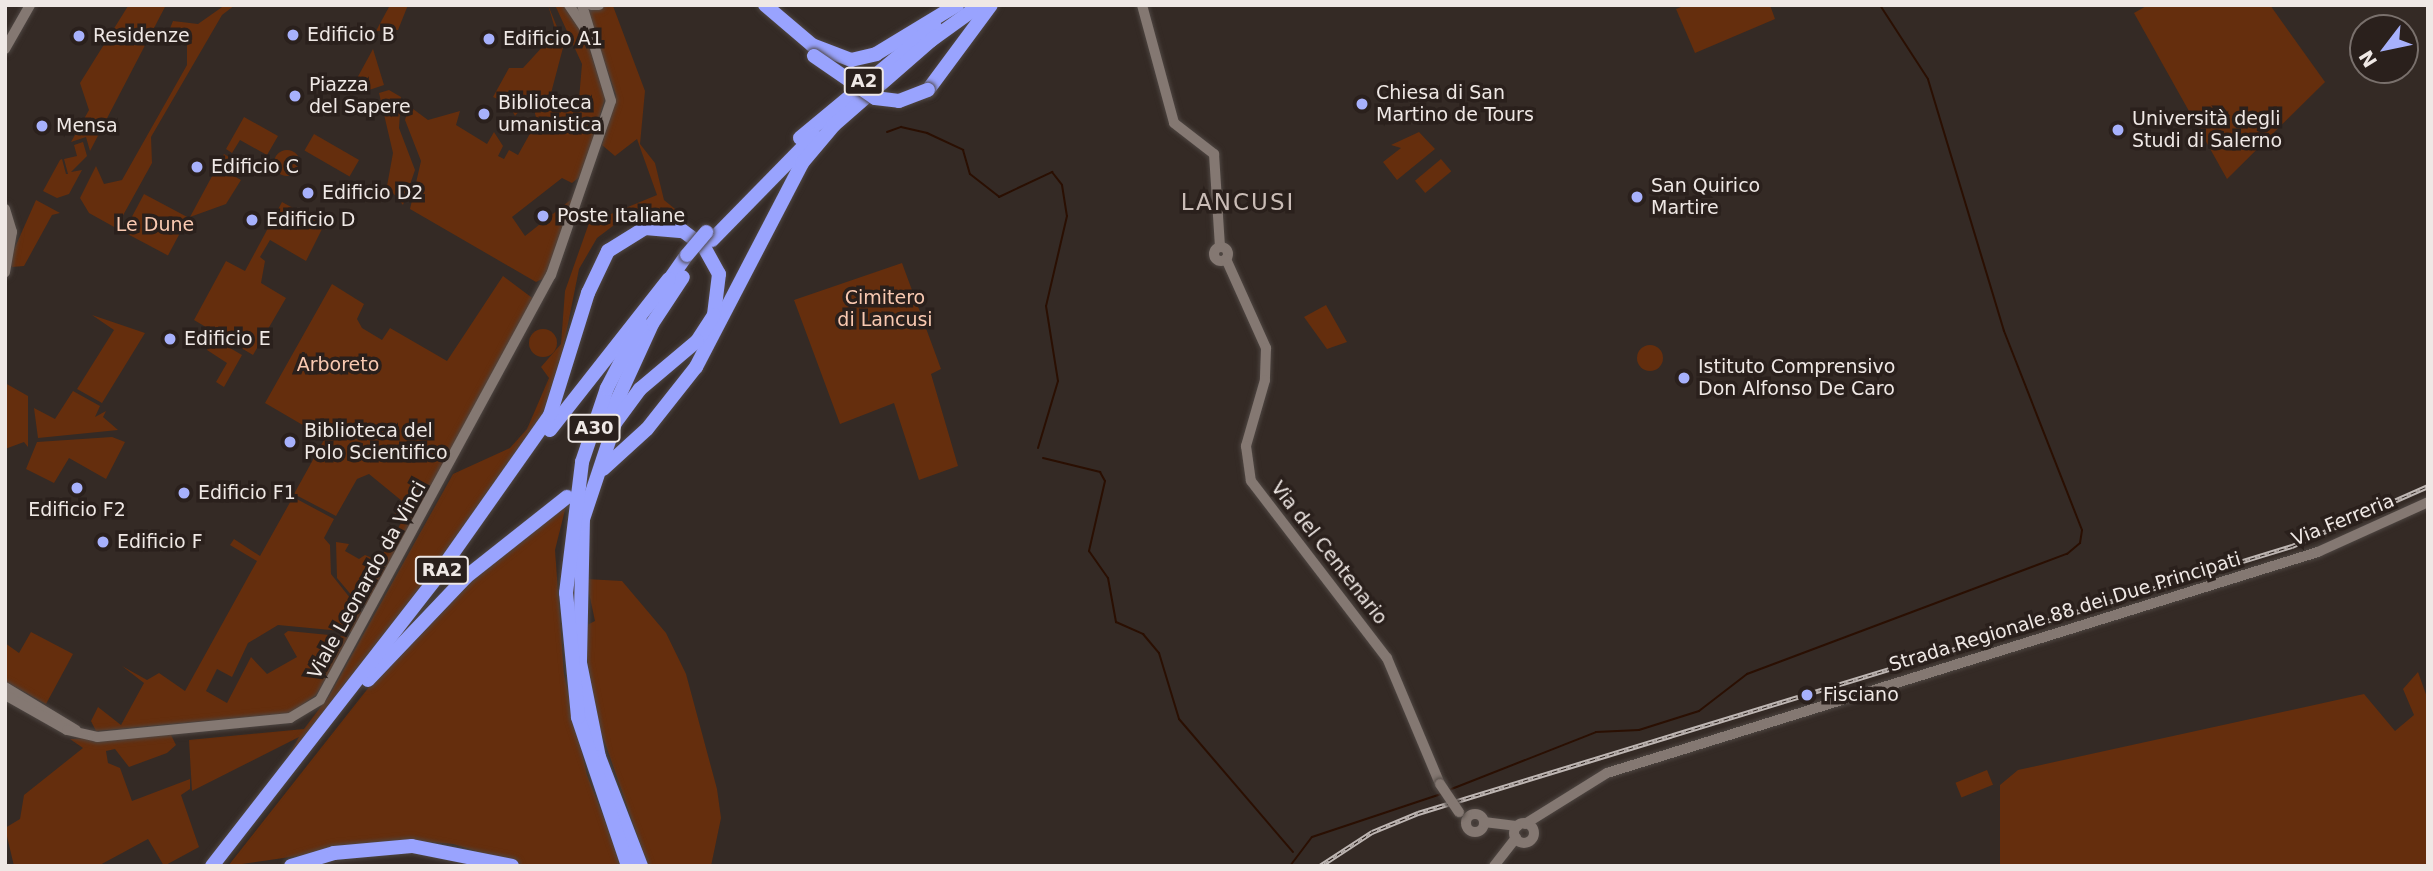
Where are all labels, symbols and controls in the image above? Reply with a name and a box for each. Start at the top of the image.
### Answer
north arrow [2349,14,2419,84]
place label: Edificio B [307,24,395,46]
place label: Residenze [93,25,190,47]
marker: Edificio B [285,27,301,43]
marker: Residenze [71,28,87,44]
place label: Edificio A1 [503,28,603,50]
marker: Edificio A1 [481,31,497,47]
text: N [2354,46,2381,72]
road number: A2 [843,66,885,96]
place label: Piazza del Sapere [309,74,411,118]
place label: Chiesa di San Martino de Tours [1376,82,1534,126]
marker: Piazza del Sapere [287,88,303,104]
place label: Biblioteca umanistica [498,92,602,136]
marker: Chiesa di San Martino de Tours [1354,96,1370,112]
marker: Biblioteca umanistica [476,106,492,122]
place label: Università degli Studi di Salerno [2132,108,2282,152]
place label: Mensa [56,115,118,137]
marker: Mensa [34,118,50,134]
marker: Università degli Studi di Salerno [2110,122,2126,138]
place label: Edificio C [211,156,299,178]
marker: Edificio C [189,159,205,175]
place label: San Quirico Martire [1651,175,1760,219]
place label: Edificio D2 [322,182,423,204]
marker: Edificio D2 [300,185,316,201]
district label: LANCUSI [1182,188,1294,216]
marker: San Quirico Martire [1629,189,1645,205]
place label: Poste Italiane [557,205,685,227]
marker: Poste Italiane [535,208,551,224]
place label: Edificio D [266,209,355,231]
marker: Edificio D [244,212,260,228]
park label: Le Dune [116,214,194,236]
park label: Cimitero di Lancusi [837,287,933,331]
place label: Edificio E [184,328,271,350]
marker: Edificio E [162,331,178,347]
park label: Arboreto [297,354,379,376]
place label: Istituto Comprensivo Don Alfonso De Caro [1698,356,1895,400]
marker: Istituto Comprensivo Don Alfonso De Caro [1676,370,1692,386]
road number: A30 [566,414,622,442]
place label: Biblioteca del Polo Scientifico [304,420,448,464]
marker: Biblioteca del Polo Scientifico [282,434,298,450]
street label: Viale Leonardo da Vinci [303,477,431,683]
street label: Via del Centenario [1266,477,1392,629]
marker: Edificio F2 [69,480,85,496]
place label: Edificio F1 [198,482,296,504]
marker: Edificio F1 [176,485,192,501]
street label: Via Ferreria [2288,489,2398,551]
place label: Edificio F2 [28,499,126,521]
place label: Edificio F [117,531,203,553]
marker: Edificio F [95,534,111,550]
street label: Strada Regionale 88 dei Due Principati [1886,548,2244,676]
road number: RA2 [414,556,470,584]
place label: Fisciano [1823,684,1899,706]
marker: Fisciano [1797,685,1817,705]

